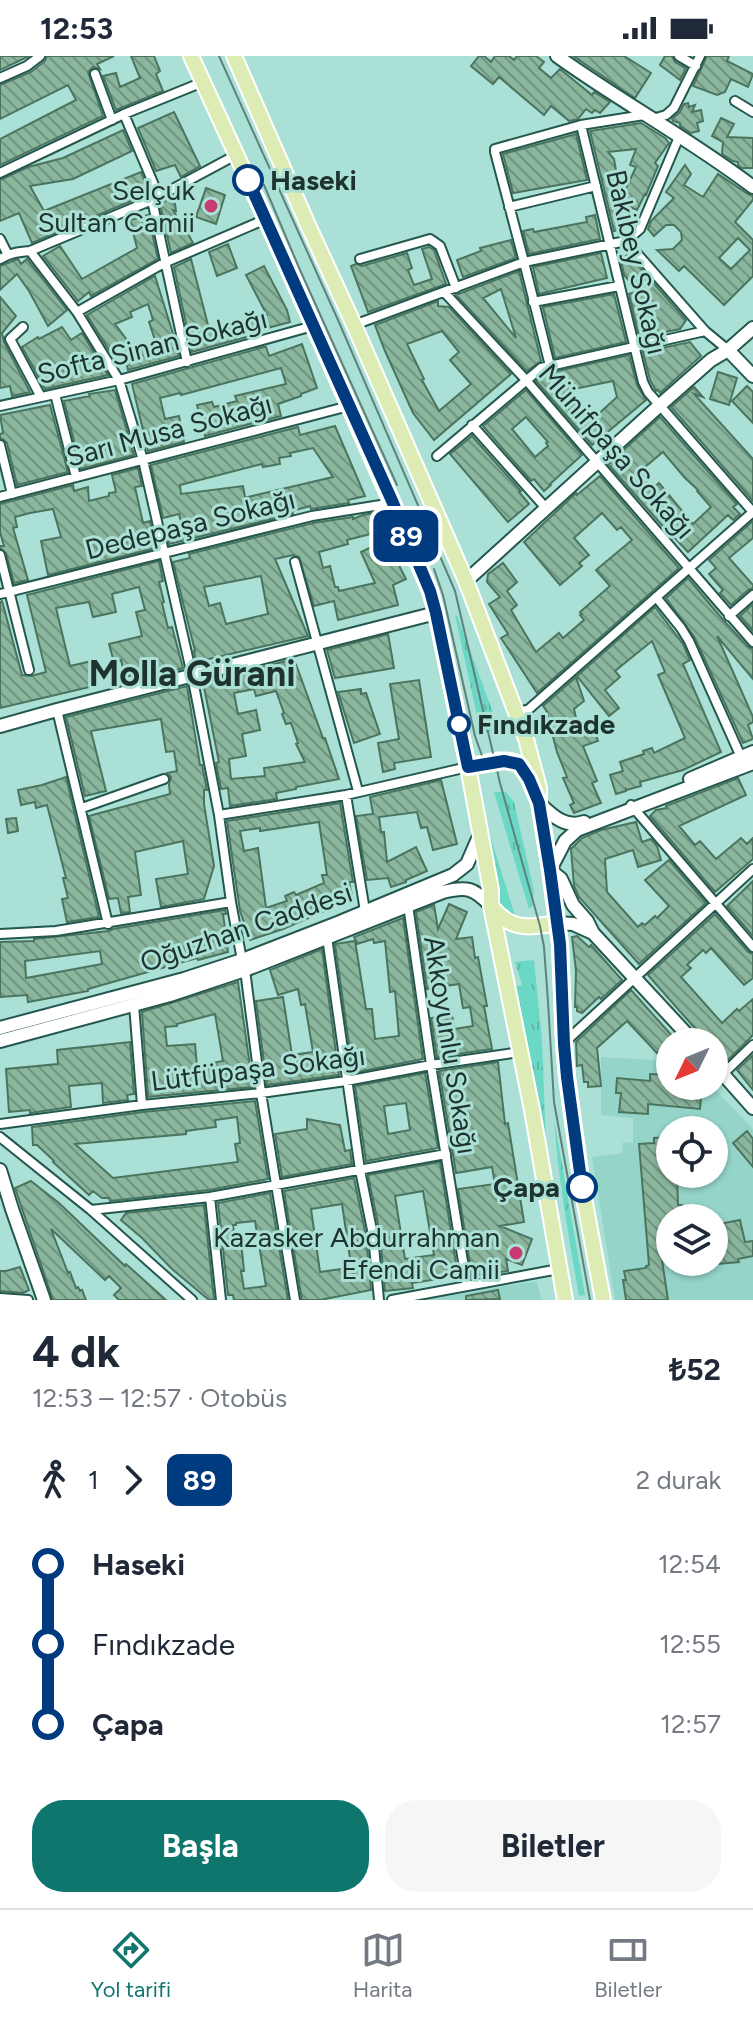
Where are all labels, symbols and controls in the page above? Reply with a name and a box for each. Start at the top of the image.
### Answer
text: 12:53 [40,10,113,47]
place label: Haseki [270,163,357,197]
marker: Haseki [233,165,263,195]
street label: Bakibey Sokağı [599,166,675,358]
place label: Selçuk Sultan Camii [37,173,195,239]
marker: Selçuk Sultan Camii [202,197,220,215]
street label: Softa Sinan Sokağı [34,301,270,391]
street label: Münifpaşa Sokağı [532,356,702,546]
street label: Sarı Musa Sokağı [62,386,276,474]
street label: Dedepaşa Sokağı [81,481,299,567]
line badge: 89 [370,510,442,562]
text: 89 [389,519,423,553]
district label: Molla Gürani [88,652,296,695]
place label: Fındıkzade [477,707,615,741]
marker: Fındıkzade [448,713,470,735]
street label: Oğuzhan Caddesi [135,875,357,979]
street label: Akkoyunlu Sokağı [417,934,485,1156]
north arrow [656,1028,728,1100]
map controls [656,1028,728,1276]
street label: Lütfüpaşa Sokağı [149,1038,367,1098]
button: locate [656,1116,728,1188]
place label: Çapa [493,1170,560,1204]
marker: Çapa [567,1172,597,1202]
button: layers [656,1204,728,1276]
place label: Kazasker Abdurrahman Efendi Camii [213,1220,500,1286]
marker: Kazasker Abdurrahman Efendi Camii [507,1244,525,1262]
text: 4 dk [32,1325,120,1378]
text: ₺52 [669,1351,721,1388]
text: 12:53 – 12:57 · Otobüs [32,1382,287,1414]
icon: walk [32,1458,76,1502]
icon: forward [111,1458,155,1502]
text: 89 [183,1463,216,1497]
text: 1 [88,1464,99,1496]
text: 2 durak [636,1464,721,1496]
text: Haseki [92,1546,185,1583]
text: 12:54 [658,1548,721,1580]
text: Fındıkzade [92,1626,235,1663]
text: 12:55 [659,1628,721,1660]
text: Çapa [92,1706,164,1743]
text: 12:57 [660,1708,721,1740]
button: Başla [32,1800,369,1892]
button: Biletler [385,1800,721,1892]
tab: Yol tarifi [91,1928,171,2003]
tab: Harita [353,1928,413,2003]
tab: Biletler [594,1928,662,2003]

